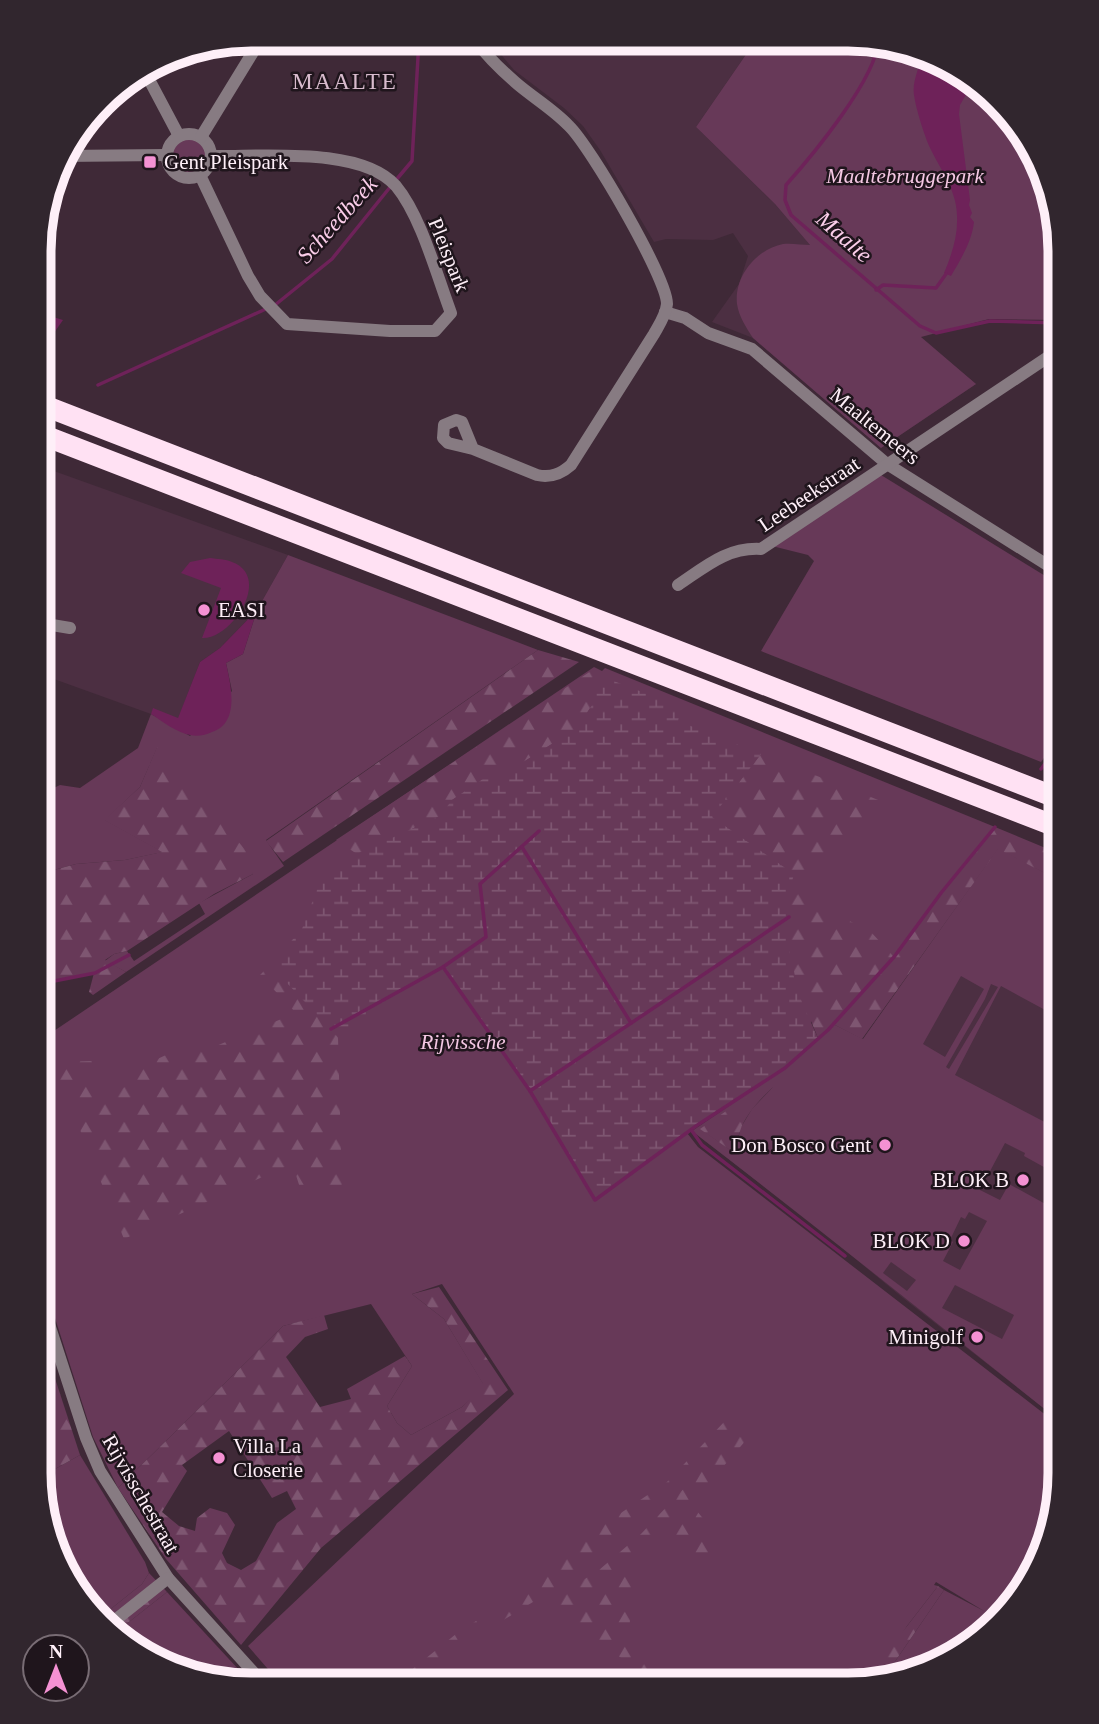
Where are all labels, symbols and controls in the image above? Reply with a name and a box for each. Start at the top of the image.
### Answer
district label: MAALTE [292,69,398,94]
place label: Gent Pleispark [164,150,289,174]
marker: Gent Pleispark [142,154,158,170]
park label: Maaltebruggepark [825,164,984,188]
water label: Scheedbeek [292,171,383,268]
water label: Maalte [810,206,877,268]
street label: Pleispark [423,214,475,296]
street label: Maaltemeers [825,383,925,469]
street label: Leebeekstraat [754,451,864,537]
place label: EASI [218,598,265,622]
marker: EASI [196,602,212,618]
park label: Rijvissche [419,1030,506,1054]
place label: Don Bosco Gent [731,1133,871,1157]
marker: Don Bosco Gent [877,1137,893,1153]
place label: BLOK B [933,1168,1009,1192]
marker: BLOK B [1015,1172,1031,1188]
place label: BLOK D [872,1229,950,1253]
marker: BLOK D [956,1233,972,1249]
place label: Minigolf [888,1325,963,1349]
marker: Minigolf [969,1329,985,1345]
street label: Rijvisschestraat [97,1430,185,1558]
place label: Villa La Closerie [233,1434,303,1482]
marker: Villa La Closerie [211,1450,227,1466]
north arrow [21,1633,91,1703]
text: N [49,1641,63,1662]

